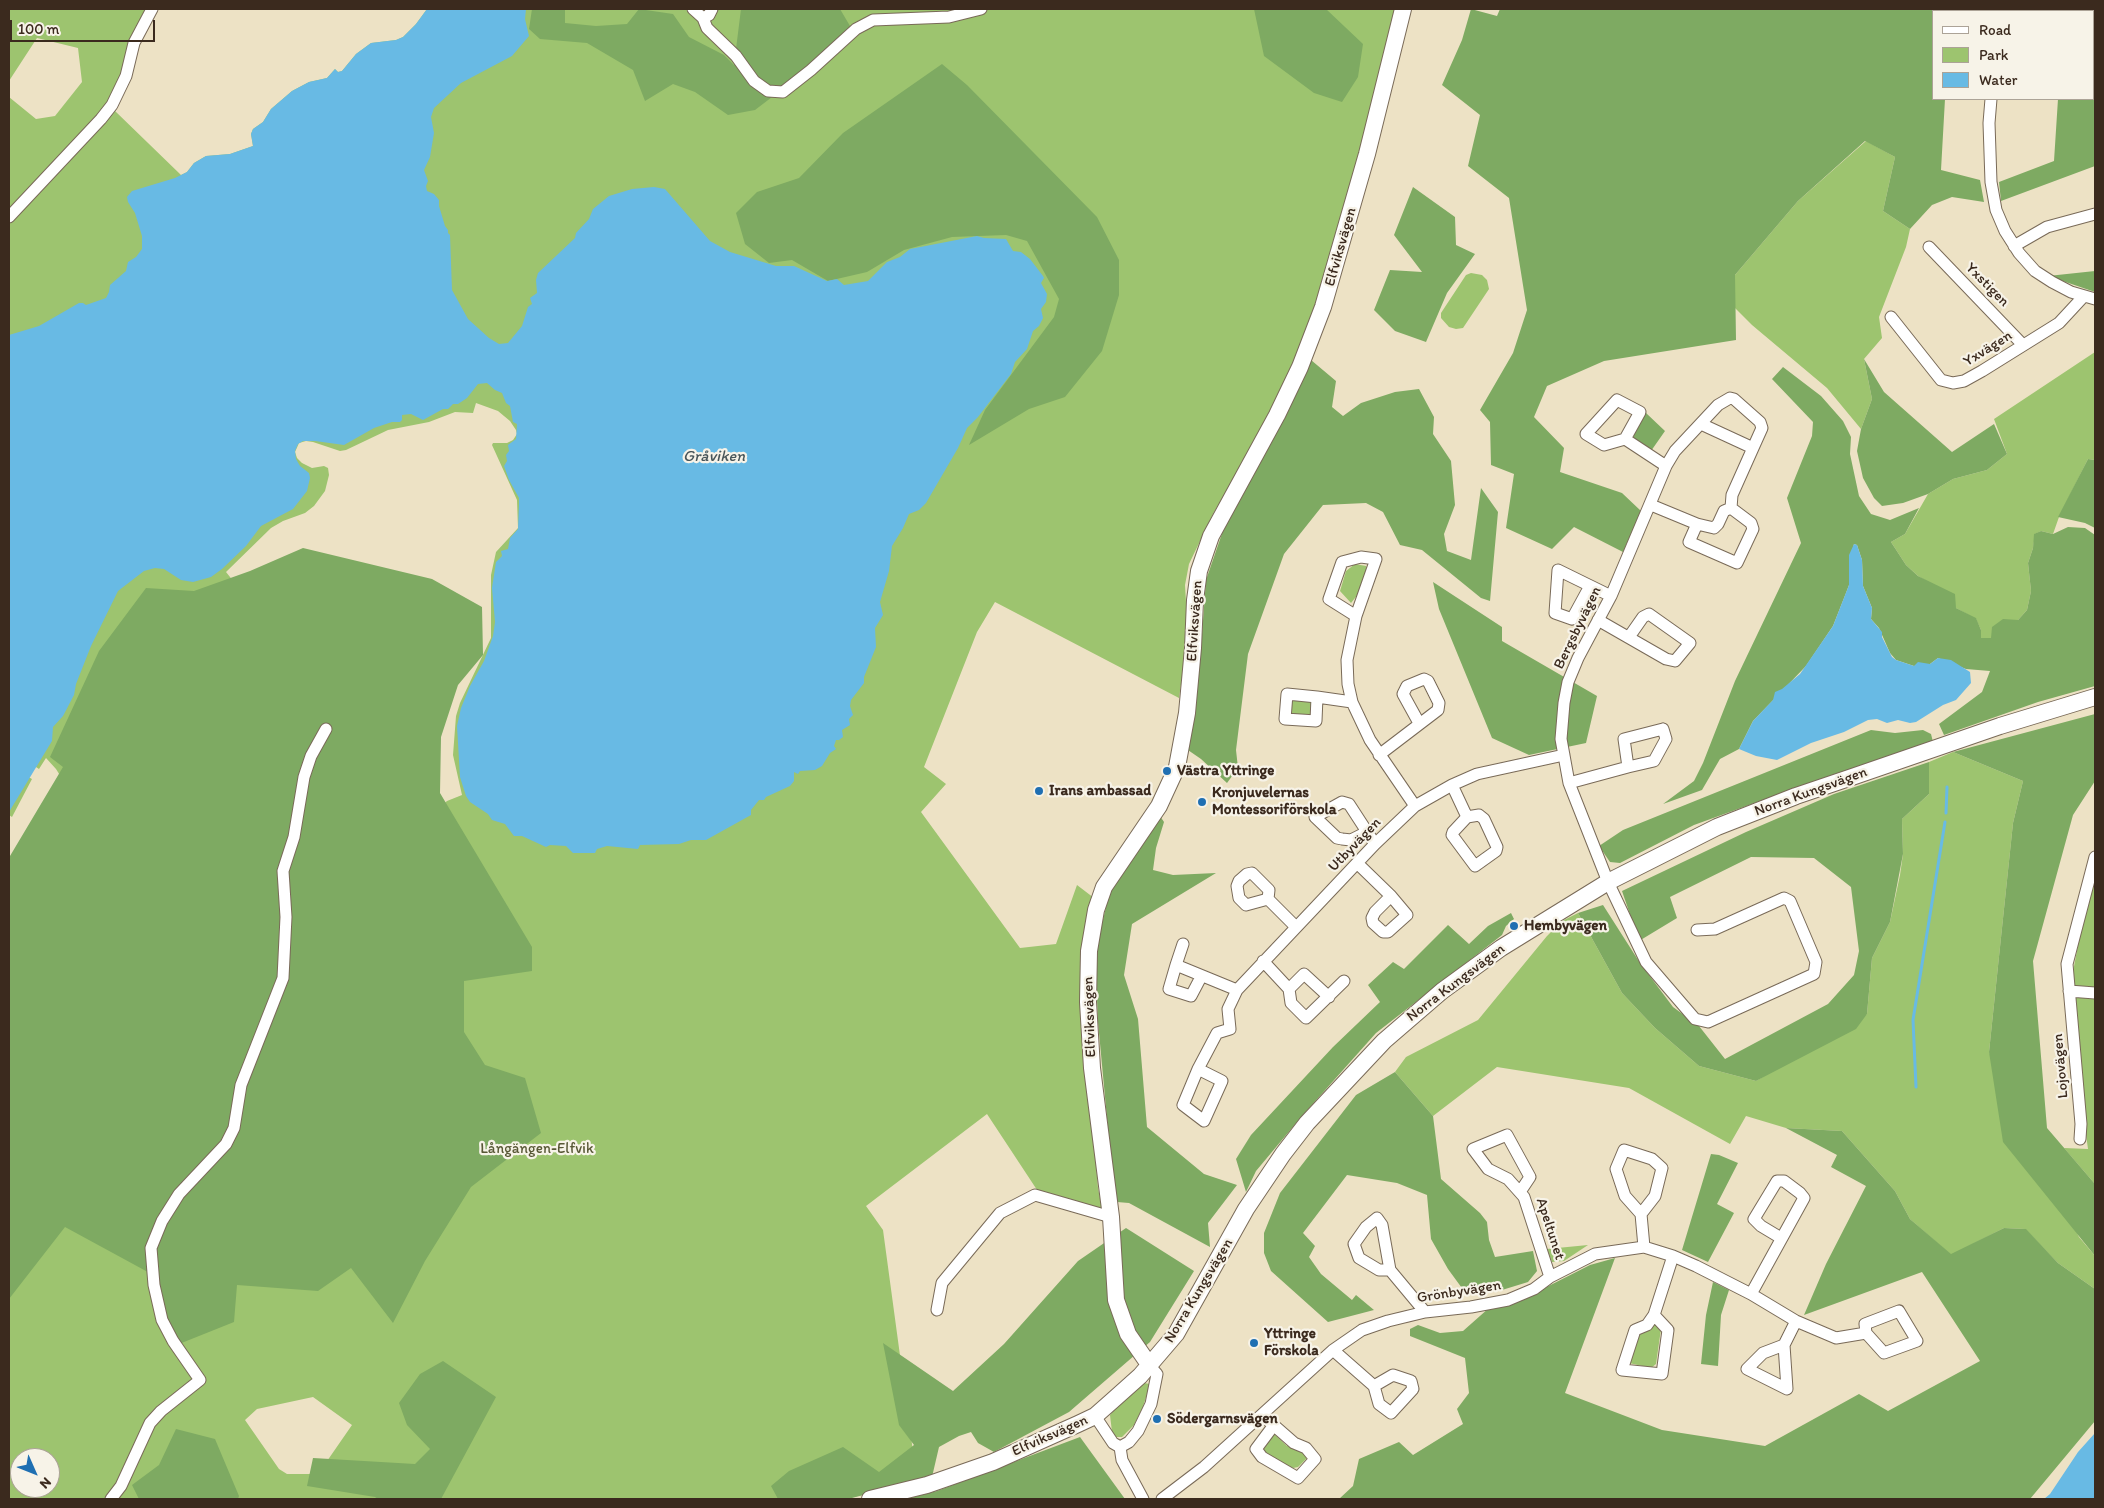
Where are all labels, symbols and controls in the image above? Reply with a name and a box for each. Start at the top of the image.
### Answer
scale bar [12,10,158,42]
legend [1932,10,2094,100]
text: 100 m [18,20,59,38]
text: Road [1979,21,2011,39]
text: Park [1979,46,2009,64]
text: Water [1979,71,2017,89]
street label: Elfviksvägen [1321,206,1361,288]
street label: Yxstigen [1961,259,2013,311]
street label: Yxvägen [1960,327,2016,371]
water label: Gråviken [683,447,745,467]
street label: Elfviksvägen [1183,580,1207,662]
street label: Bergsbyvägen [1550,584,1606,672]
place label: Västra Yttringe [1177,762,1274,780]
street label: Norra Kungsvägen [1752,763,1870,821]
marker: Västra Yttringe [1161,765,1173,777]
place label: Irans ambassad [1049,782,1151,800]
place label: Kronjuvelernas Montessoriförskola [1212,784,1337,819]
marker: Irans ambassad [1033,785,1045,797]
marker: Kronjuvelernas Montessoriförskola [1196,796,1208,808]
street label: Utbyvägen [1325,814,1385,876]
place label: Hembyvägen [1524,917,1607,935]
marker: Hembyvägen [1508,920,1520,932]
street label: Norra Kungsvägen [1403,940,1509,1026]
street label: Elfviksvägen [1080,976,1100,1058]
street label: Lojovägen [2049,1033,2073,1099]
park label: Långängen-Elfvik [480,1140,594,1158]
street label: Apeltunet [1532,1196,1568,1262]
street label: Norra Kungsvägen [1161,1236,1237,1346]
street label: Grönbyvägen [1416,1276,1502,1308]
place label: Yttringe Förskola [1264,1325,1319,1360]
marker: Yttringe Förskola [1248,1337,1260,1349]
place label: Södergarnsvägen [1167,1410,1278,1428]
street label: Elfviksvägen [1009,1411,1091,1461]
marker: Södergarnsvägen [1151,1413,1163,1425]
north arrow [10,1448,60,1498]
text: N [36,1474,55,1492]

